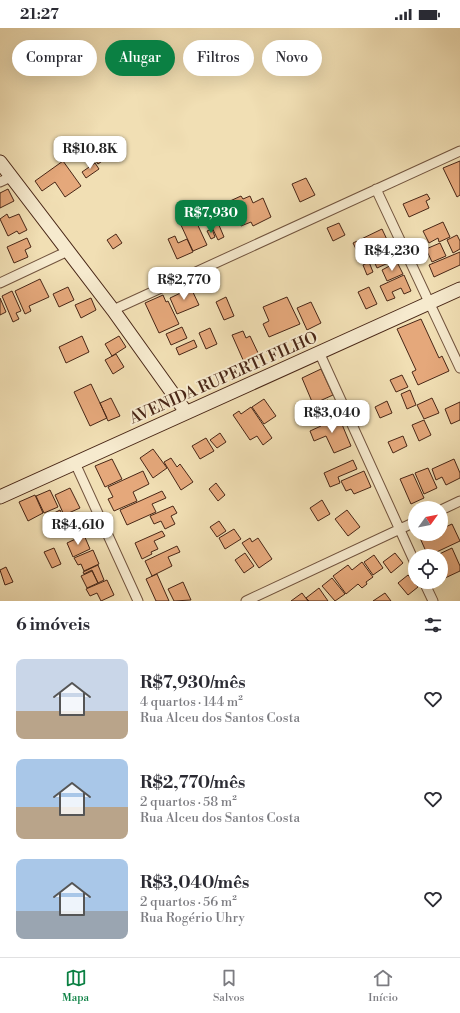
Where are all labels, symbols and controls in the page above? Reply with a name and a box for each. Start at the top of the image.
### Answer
text: 21:27 [20,5,59,24]
chip: Comprar [12,40,97,76]
chip: Alugar [105,40,175,76]
chip: Filtros [183,40,254,76]
chip: Novo [262,40,322,76]
pin: R$10.8K [53,136,127,170]
text: R$10.8K [62,141,118,157]
pin: R$7,930 [174,200,248,234]
text: R$7,930 [184,205,238,221]
pin: R$4,230 [355,238,429,272]
text: R$4,230 [364,243,420,259]
pin: R$2,770 [147,267,221,301]
text: R$2,770 [157,272,211,288]
street label: AVENIDA RUPERTI FILHO [125,327,321,429]
pin: R$3,040 [295,400,369,434]
text: R$3,040 [304,405,360,421]
north arrow [408,501,448,541]
map controls [408,501,448,589]
pin: R$4,610 [41,512,115,546]
text: R$4,610 [51,517,105,533]
button: locate [408,549,448,589]
text: 6 imóveis [16,614,90,636]
icon: filters [422,614,444,636]
text: R$7,930/mês [140,672,246,694]
icon: home [48,675,96,723]
icon: heart [422,688,444,710]
text: 4 quartos · 144 m² [140,694,243,710]
text: Rua Alceu dos Santos Costa [140,710,300,726]
text: R$2,770/mês [140,772,245,794]
icon: home [48,775,96,823]
icon: heart [422,788,444,810]
text: 2 quartos · 58 m² [140,794,237,810]
text: Rua Alceu dos Santos Costa [140,810,300,826]
text: R$3,040/mês [140,872,249,894]
icon: home [48,875,96,923]
icon: heart [422,888,444,910]
text: 2 quartos · 56 m² [140,894,237,910]
text: Rua Rogério Uhry [140,910,245,926]
tab: Mapa [62,967,89,1005]
tab: Salvos [213,967,244,1005]
tab: Início [368,967,398,1005]

